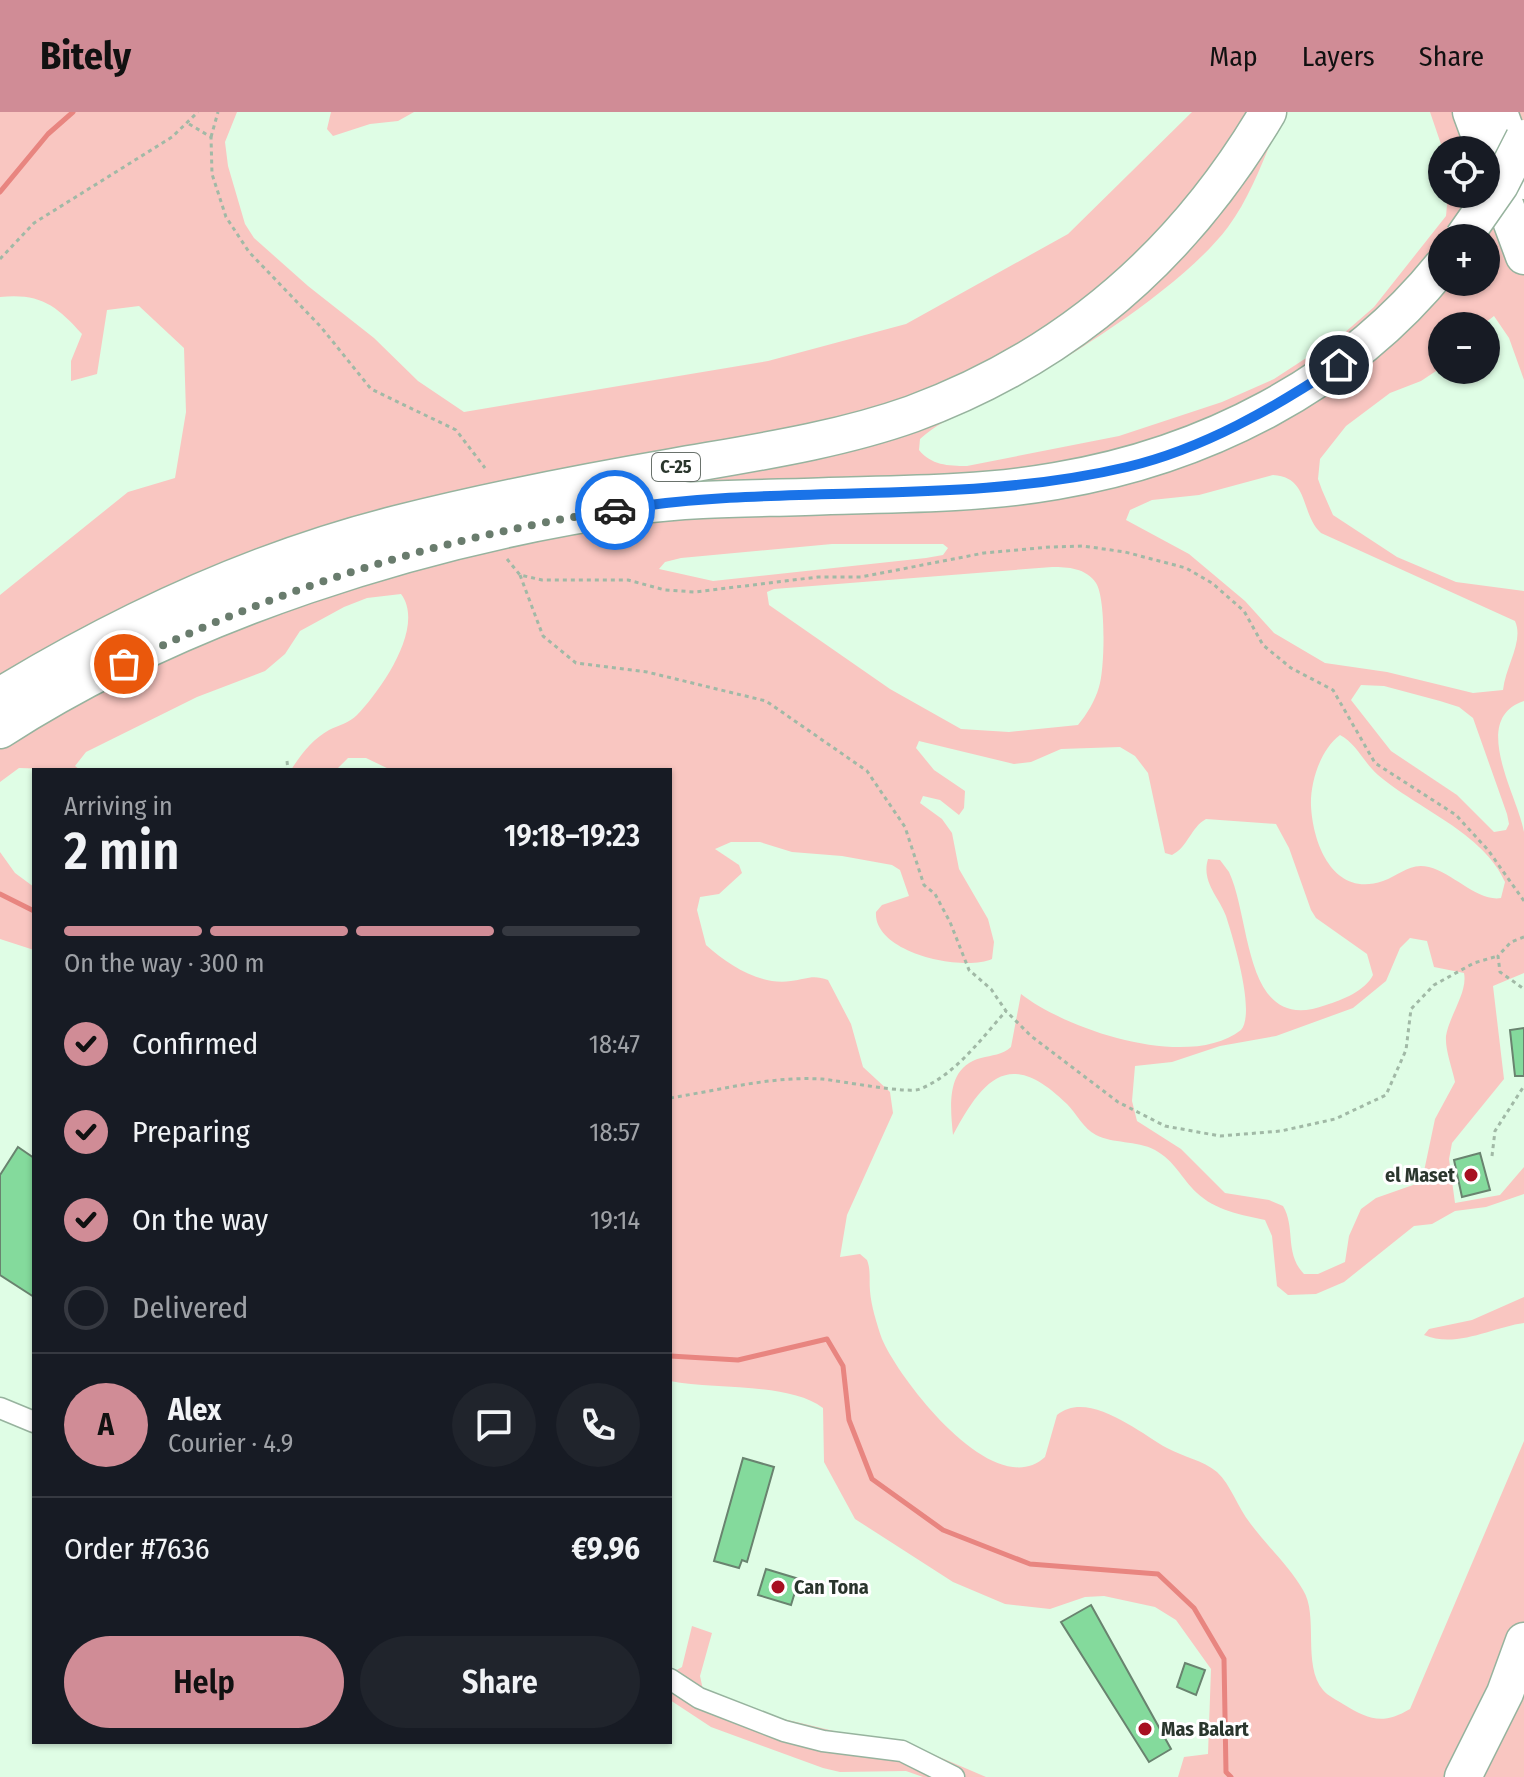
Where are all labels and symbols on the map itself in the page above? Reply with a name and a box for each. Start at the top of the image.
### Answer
pin [1305,331,1373,399]
road number: C-25 [652,453,700,481]
courier [575,470,655,550]
pin [90,630,158,698]
place label: el Maset [1385,1163,1456,1187]
marker: el Maset [1462,1166,1480,1184]
place label: Can Tona [794,1575,869,1599]
marker: Can Tona [769,1578,787,1596]
place label: Mas Balart [1161,1717,1250,1741]
marker: Mas Balart [1136,1720,1154,1738]

